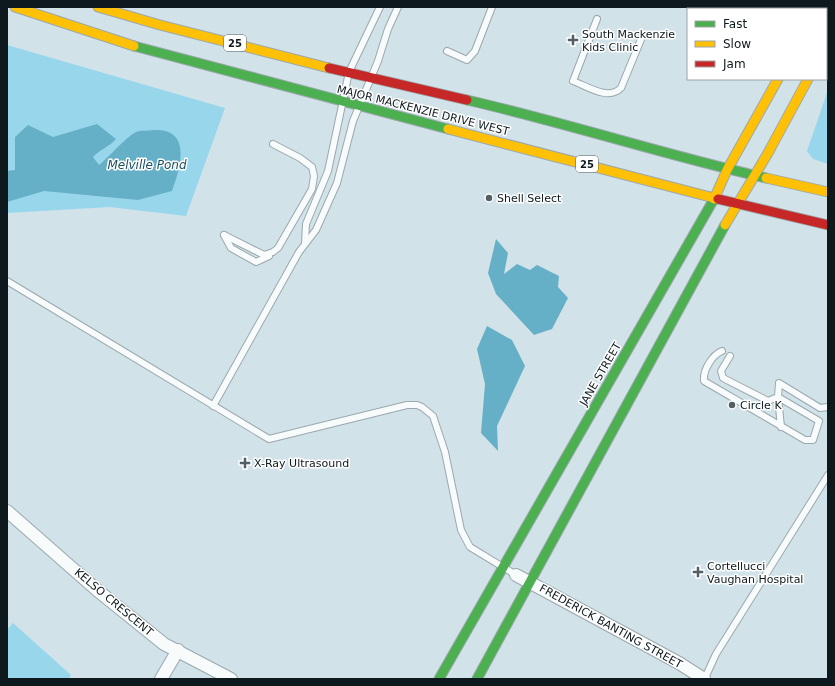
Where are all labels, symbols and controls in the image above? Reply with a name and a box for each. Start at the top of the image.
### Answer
legend [687,8,827,80]
text: Fast [723,17,747,31]
place label: South Mackenzie Kids Clinic [582,28,675,54]
marker: South Mackenzie Kids Clinic [567,34,579,46]
road number: 25 [224,35,246,51]
text: Slow [723,37,751,51]
text: Jam [722,57,746,71]
street label: MAJOR MACKENZIE DRIVE WEST [335,83,511,138]
road number: 25 [576,156,598,172]
water label: Melville Pond [107,158,187,172]
place label: Shell Select [497,192,562,205]
marker: Shell Select [484,193,494,203]
street label: JANE STREET [576,340,624,409]
place label: Circle K [740,399,782,412]
marker: Circle K [727,400,737,410]
marker: X-Ray Ultrasound [239,457,251,469]
place label: X-Ray Ultrasound [254,457,349,470]
place label: Cortellucci Vaughan Hospital [707,560,803,586]
street label: KELSO CRESCENT [72,566,156,639]
marker: Cortellucci Vaughan Hospital [692,566,704,578]
street label: FREDERICK BANTING STREET [537,582,685,671]

